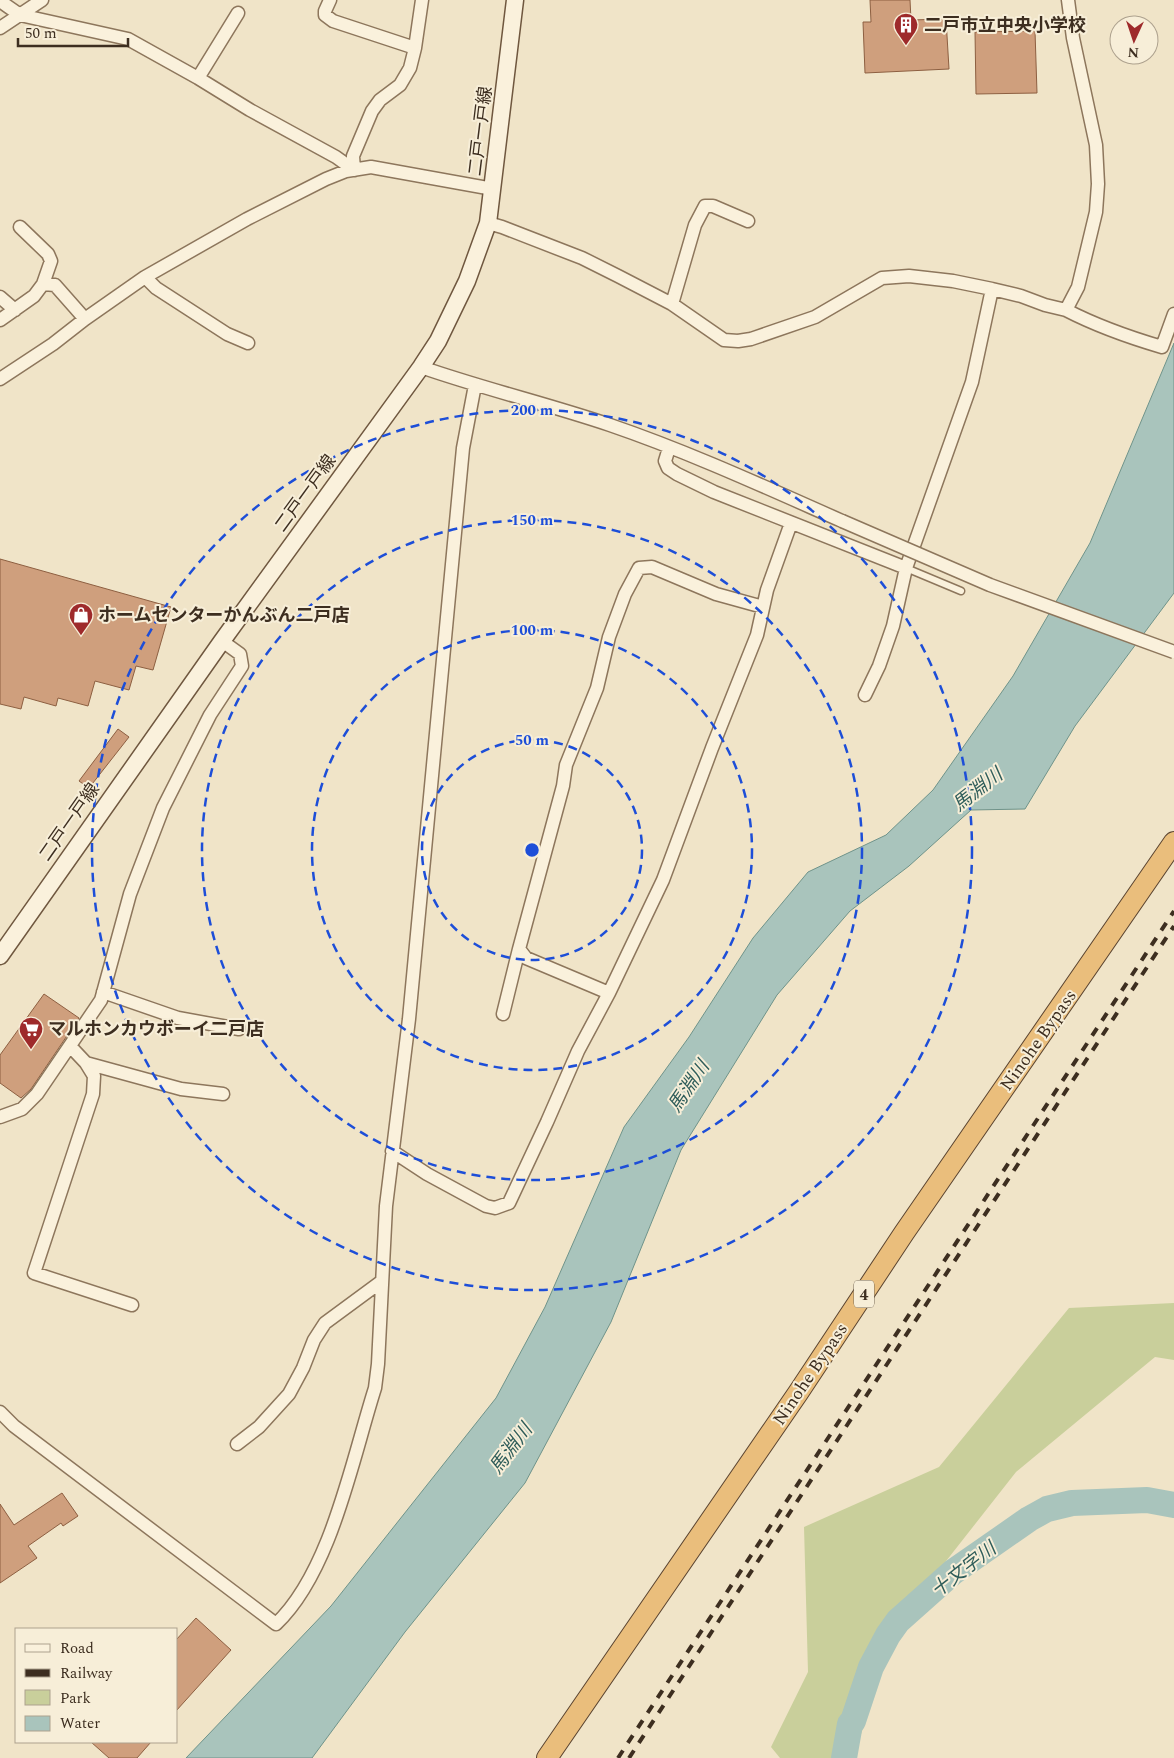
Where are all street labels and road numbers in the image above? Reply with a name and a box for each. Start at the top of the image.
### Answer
street label: 二戸一戸線 [462,85,499,177]
street label: 二戸一戸線 [268,449,343,538]
street label: 二戸一戸線 [33,778,106,867]
street label: Ninohe Bypass [993,984,1084,1097]
road number: 4 [854,1280,874,1308]
street label: Ninohe Bypass [766,1317,855,1431]

